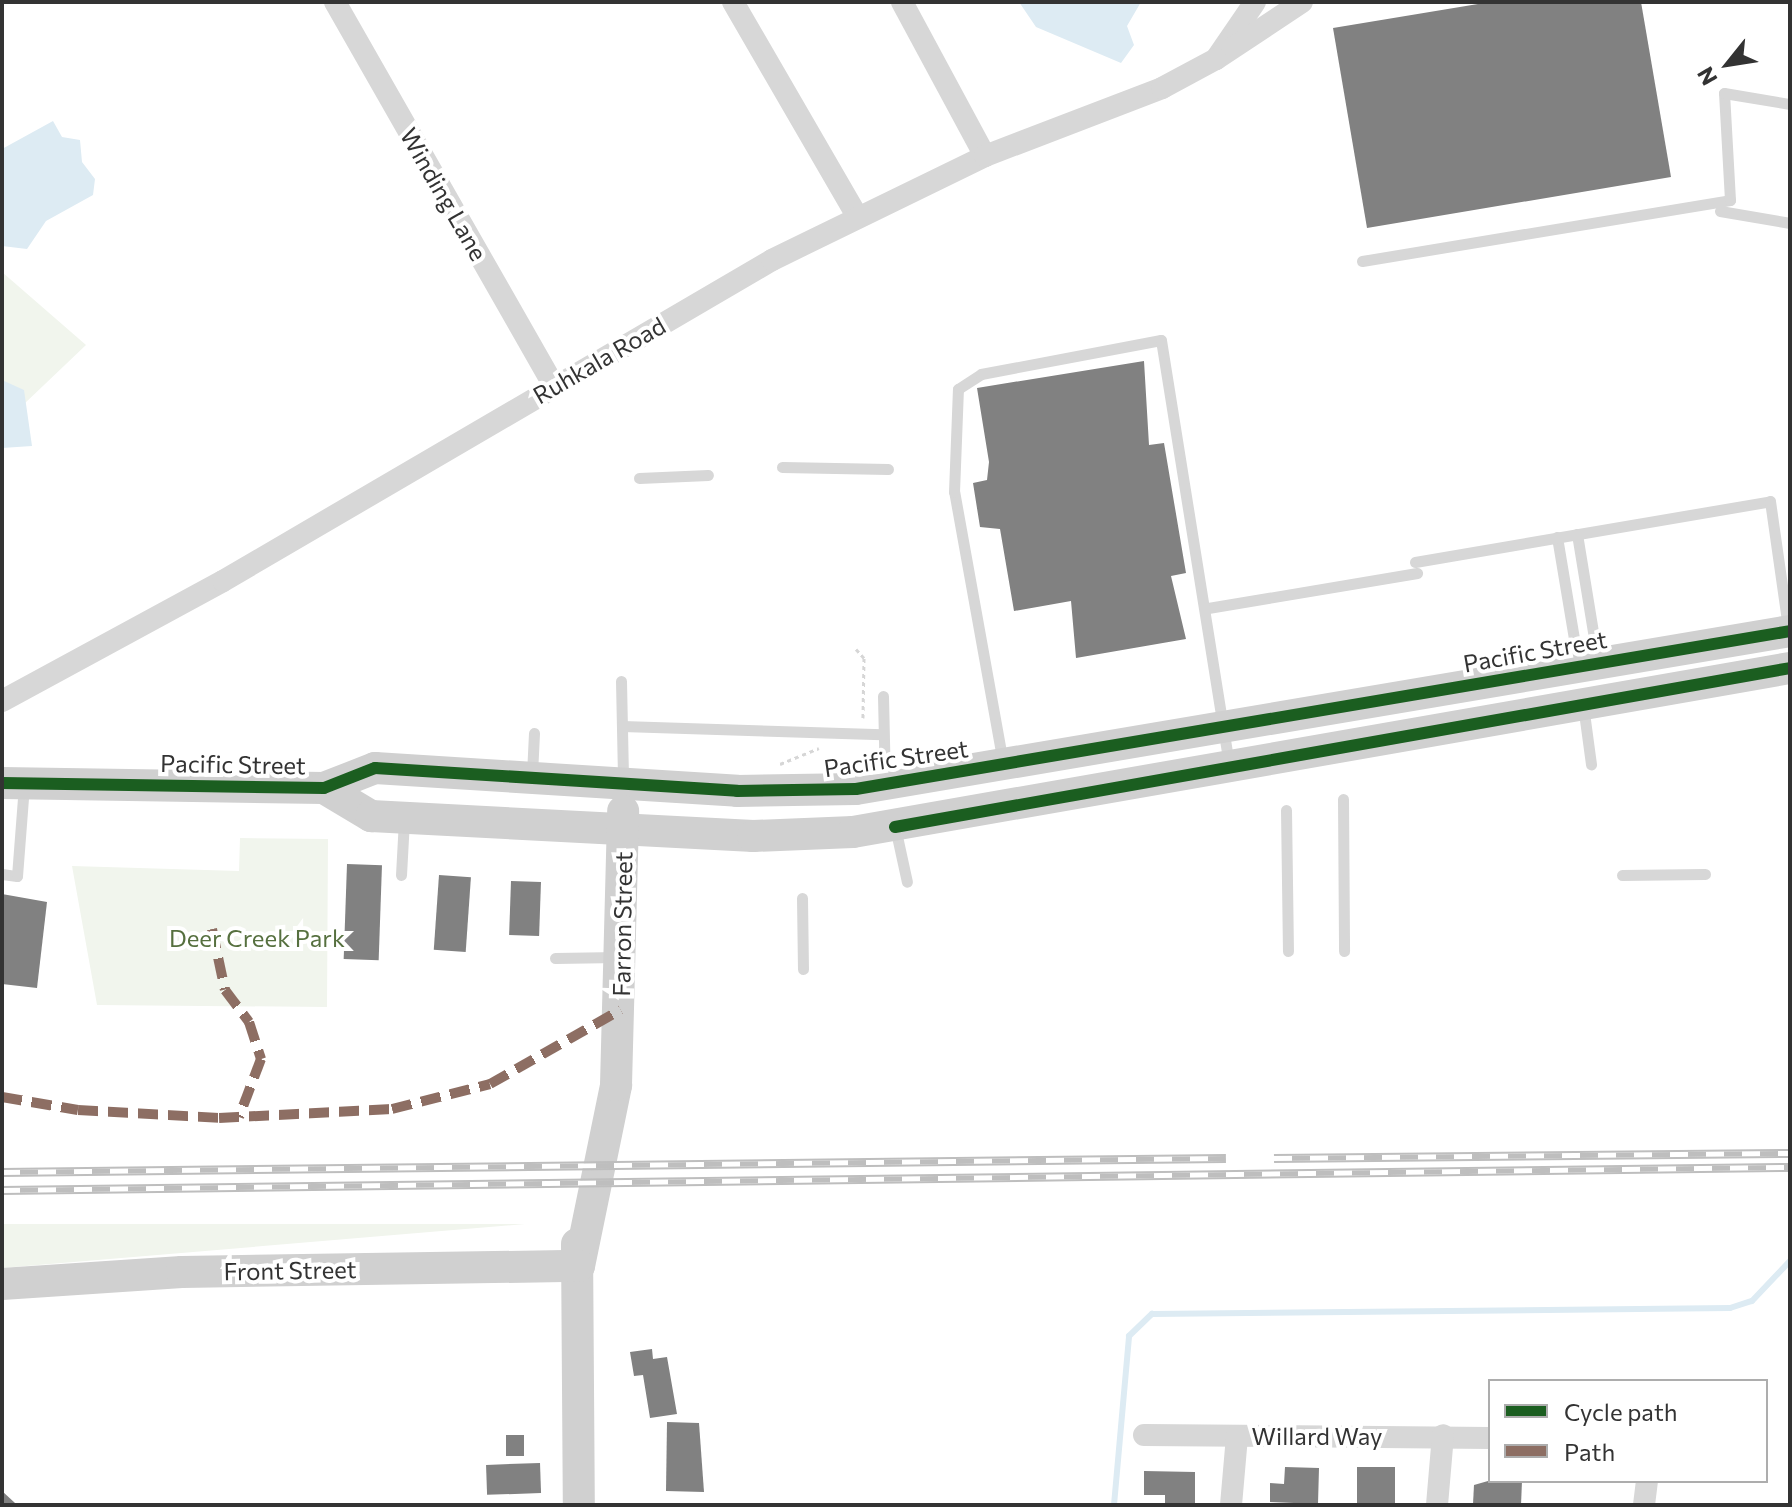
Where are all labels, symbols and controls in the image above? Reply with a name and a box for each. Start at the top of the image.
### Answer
north arrow [1688,24,1768,104]
text: N [1691,62,1723,90]
street label: Winding Lane [394,123,494,265]
street label: Ruhkala Road [528,311,670,409]
street label: Pacific Street [1461,624,1609,678]
street label: Pacific Street [822,734,970,782]
street label: Pacific Street [160,748,306,780]
street label: Farron Street [606,851,638,997]
park label: Deer Creek Park [169,924,345,952]
street label: Front Street [223,1254,357,1286]
legend [1488,1379,1768,1483]
text: Cycle path [1564,1397,1678,1426]
street label: Willard Way [1252,1422,1382,1450]
text: Path [1564,1437,1615,1466]

